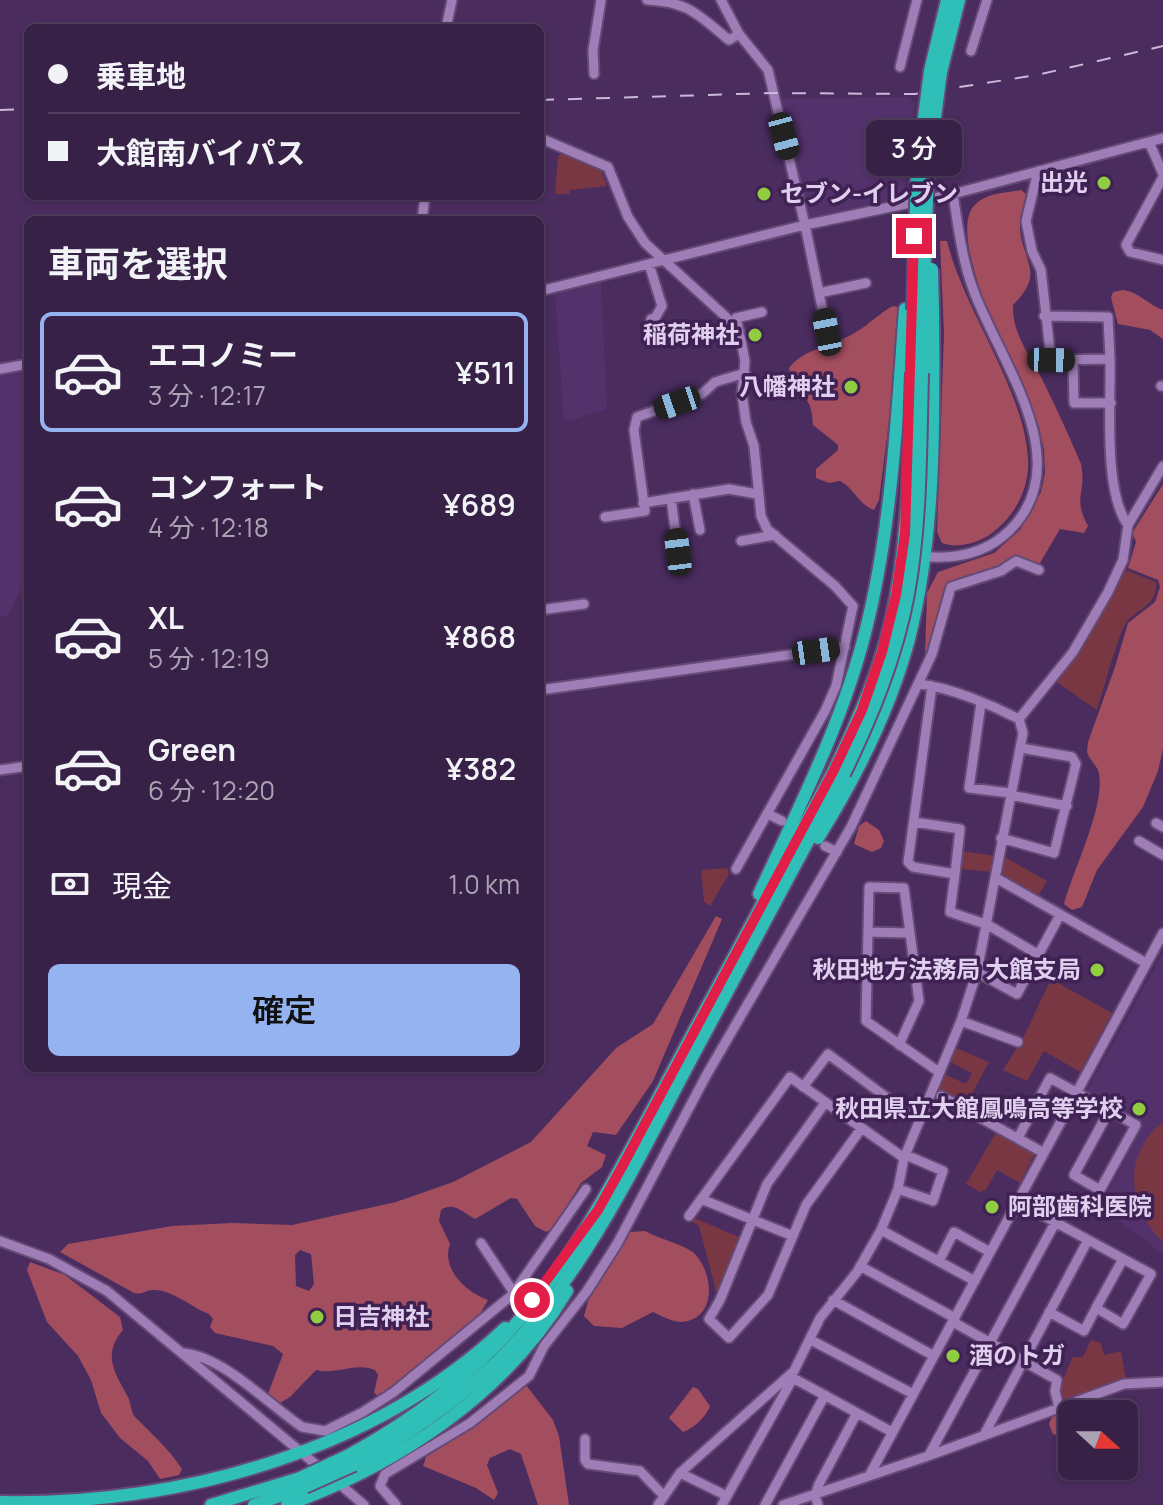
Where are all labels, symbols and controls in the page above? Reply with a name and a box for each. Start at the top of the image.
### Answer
text: 乗車地 [96,55,186,96]
car [766,110,802,162]
callout: 3 分 [866,120,962,176]
text: 3 分 [891,130,937,166]
text: 大館南バイパス [96,132,305,173]
place label: 出光 [1040,165,1088,198]
marker: 出光 [1095,174,1113,192]
place label: セブン-イレブン [780,176,958,209]
marker: セブン-イレブン [755,185,773,203]
route end [896,218,932,254]
text: 車両を選択 [48,239,228,288]
car [811,306,843,358]
place label: 稲荷神社 [643,317,739,350]
marker: 稲荷神社 [746,326,764,344]
text: エコノミー [148,334,298,375]
icon: car [52,336,124,408]
car [1027,348,1075,372]
text: ¥511 [455,352,516,393]
place label: 八幡神社 [739,369,835,402]
text: 3 分 · 12:17 [148,377,266,413]
marker: 八幡神社 [842,378,860,396]
car [650,384,704,422]
text: コンフォート [148,466,327,507]
icon: car [52,468,124,540]
text: ¥689 [443,484,516,525]
text: 4 分 · 12:18 [148,509,269,545]
car [663,527,693,577]
text: XL [148,597,184,638]
icon: car [52,600,124,672]
text: ¥868 [443,616,516,657]
car [791,636,841,666]
text: 5 分 · 12:19 [148,640,270,676]
text: Green [148,729,236,770]
icon: car [52,732,124,804]
text: ¥382 [445,748,516,789]
text: 6 分 · 12:20 [148,772,275,808]
icon: cash [48,862,92,906]
text: 現金 [112,865,172,906]
text: 1.0 km [448,866,520,902]
place label: 秋田地方法務局 大館支局 [812,952,1081,985]
marker: 秋田地方法務局 大館支局 [1088,961,1106,979]
button: 確定 [48,964,520,1056]
place label: 秋田県立大館鳳鳴高等学校 [835,1091,1123,1124]
marker: 秋田県立大館鳳鳴高等学校 [1130,1100,1148,1118]
place label: 阿部歯科医院 [1008,1189,1152,1222]
marker: 阿部歯科医院 [983,1198,1001,1216]
route start [514,1282,550,1318]
place label: 日吉神社 [333,1299,429,1332]
marker: 日吉神社 [308,1308,326,1326]
place label: 酒のトガ [969,1338,1065,1371]
marker: 酒のトガ [944,1347,962,1365]
north arrow [1058,1400,1138,1480]
map controls [1058,1400,1138,1480]

